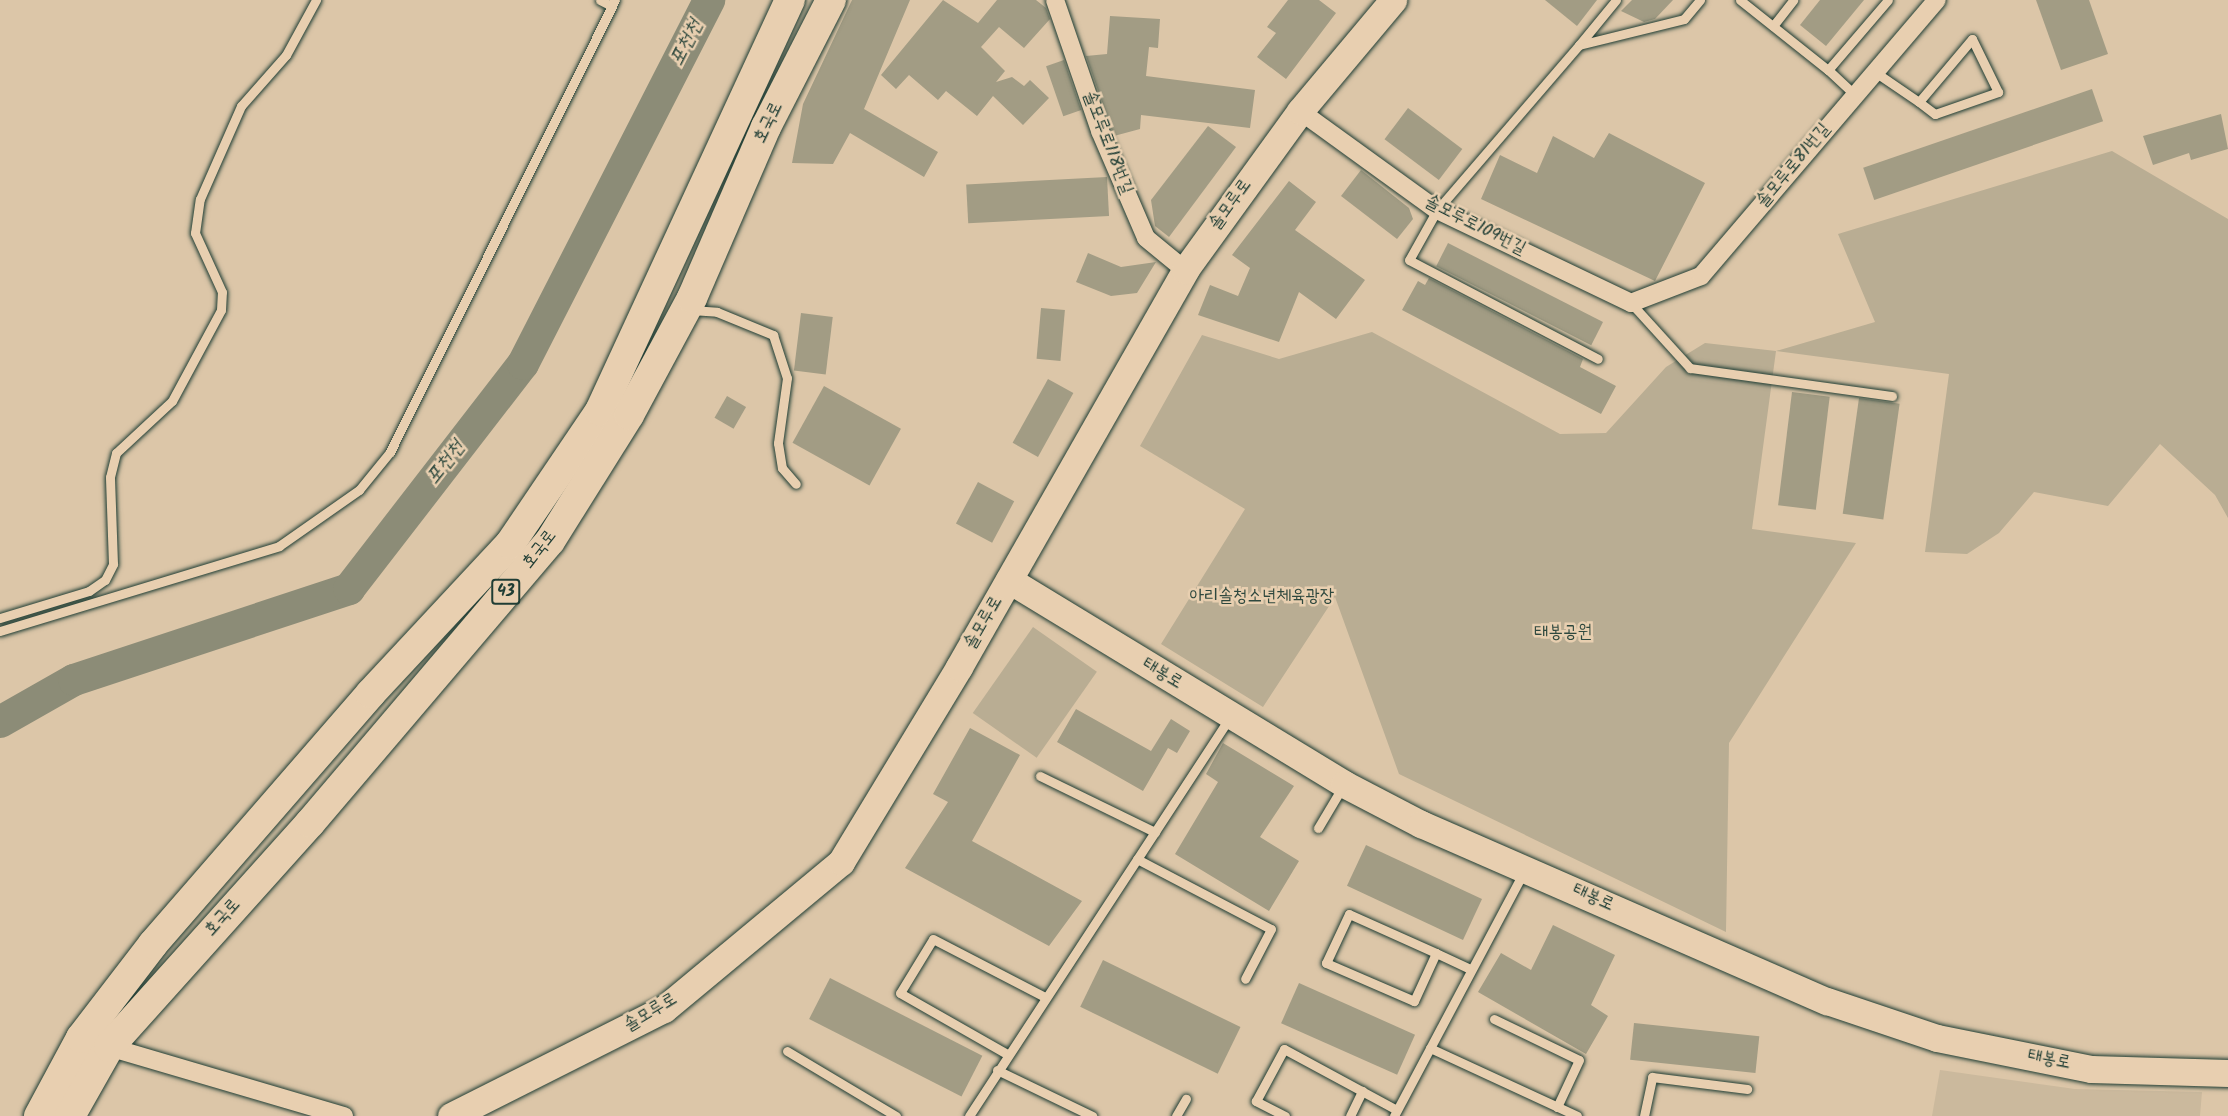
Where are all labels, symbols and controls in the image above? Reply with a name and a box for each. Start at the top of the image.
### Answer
water label: 포천천 [665,16,709,70]
street label: 솔모루로118번길 [1077,88,1137,198]
street label: 호국로 [750,99,788,147]
street label: 솔모루로81번길 [1752,119,1836,213]
street label: 솔모루로 [1205,175,1257,235]
street label: 솔모루로109번길 [1421,191,1529,261]
water label: 포천천 [422,437,470,489]
street label: 호국로 [518,526,562,574]
road number: 43 [491,579,521,605]
park label: 아리솔청소년체육광장 [1190,586,1334,608]
street label: 솔모루로 [960,593,1008,653]
park label: 태봉공원 [1534,622,1592,644]
street label: 태봉로 [1138,654,1186,694]
street label: 태봉로 [1569,879,1617,917]
street label: 호국로 [200,895,246,941]
street label: 솔모루로 [621,989,681,1037]
street label: 태봉로 [2026,1045,2072,1075]

